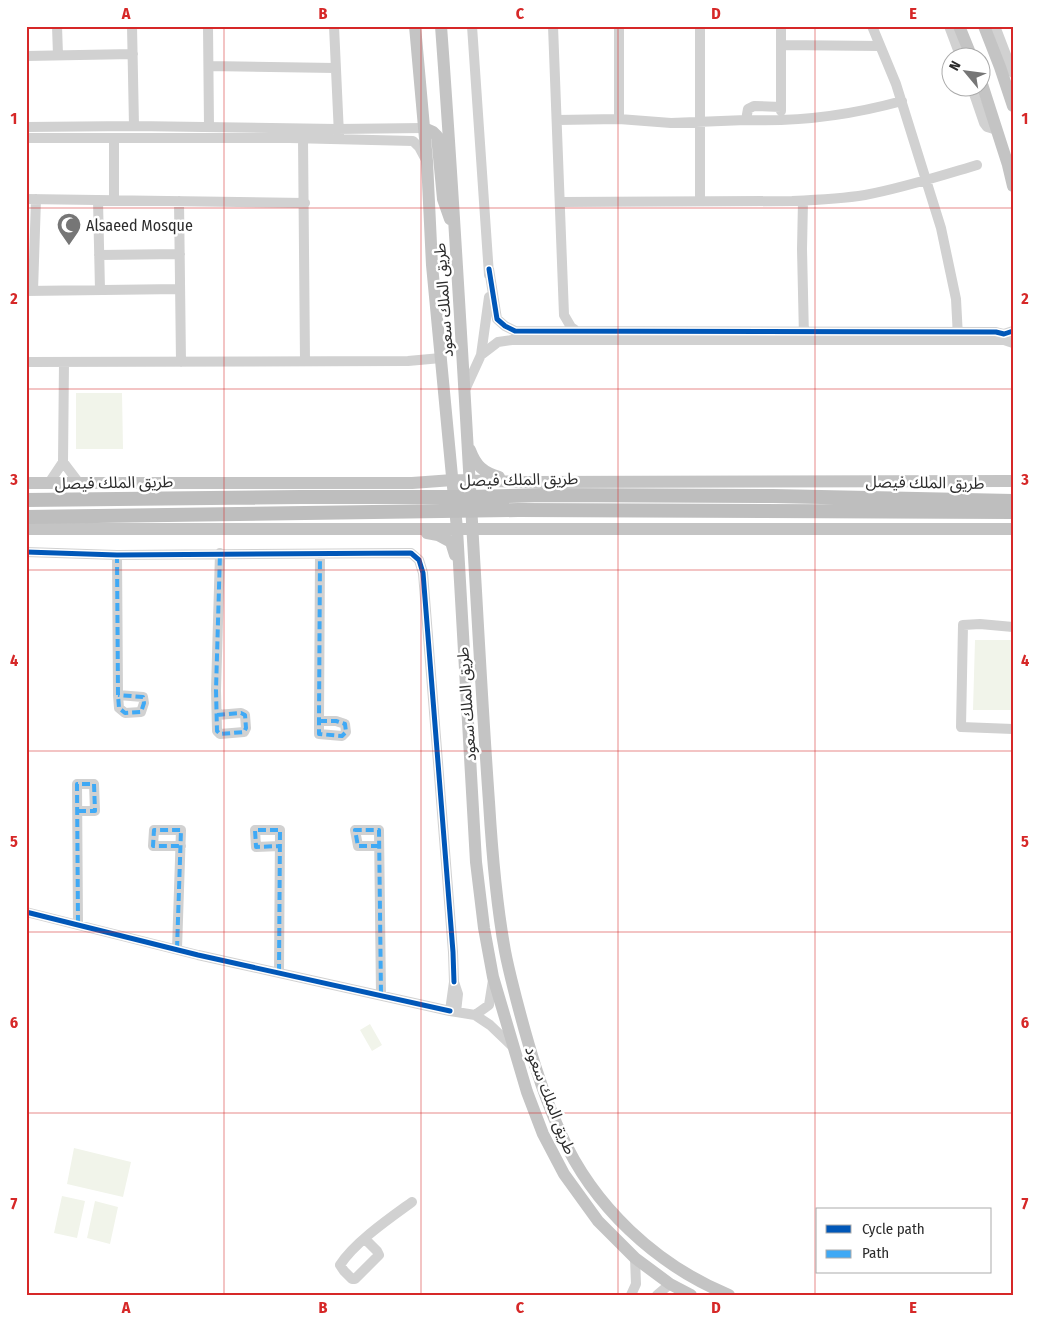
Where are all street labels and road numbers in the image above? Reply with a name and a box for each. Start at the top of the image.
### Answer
street label: طريق الملك سعود [430,242,458,358]
street label: طريق الملك فيصل [460,469,579,491]
street label: طريق الملك فيصل [55,472,174,494]
street label: طريق الملك فيصل [865,472,985,494]
street label: طريق الملك سعود [453,646,481,762]
street label: طريق الملك سعود [520,1043,580,1158]

